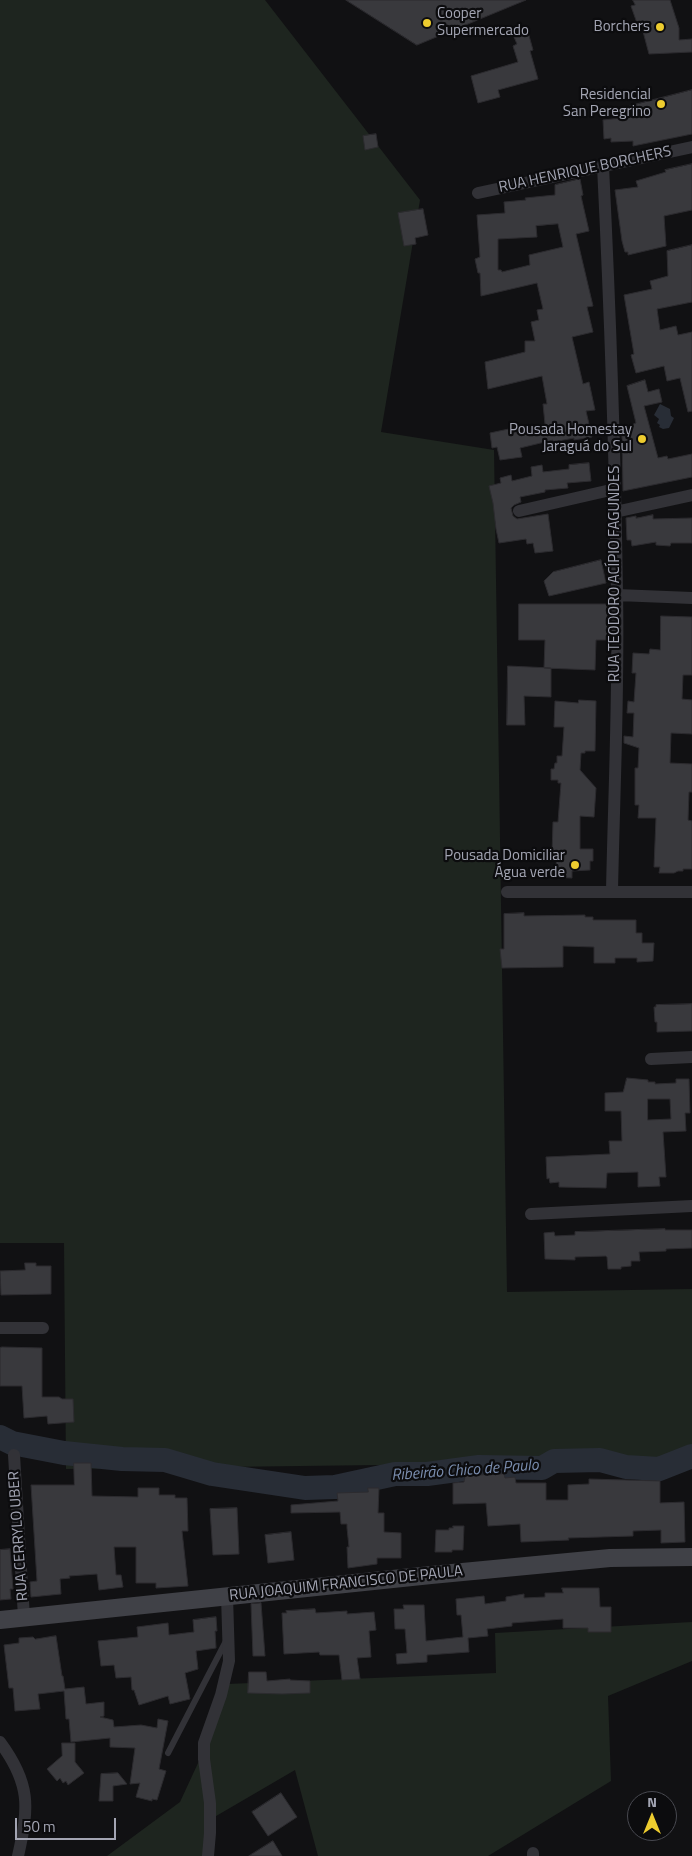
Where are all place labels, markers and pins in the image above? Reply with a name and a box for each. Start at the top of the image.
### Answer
place label: Cooper Supermercado [437,5,529,40]
marker: Cooper Supermercado [421,17,433,29]
place label: Borchers [593,18,650,36]
marker: Borchers [654,21,666,33]
place label: Residencial San Peregrino [563,86,651,121]
marker: Residencial San Peregrino [655,98,667,110]
place label: Pousada Homestay Jaraguá do Sul [509,421,632,456]
marker: Pousada Homestay Jaraguá do Sul [636,433,648,445]
place label: Pousada Domiciliar Água verde [444,847,565,882]
marker: Pousada Domiciliar Água verde [569,859,581,871]

